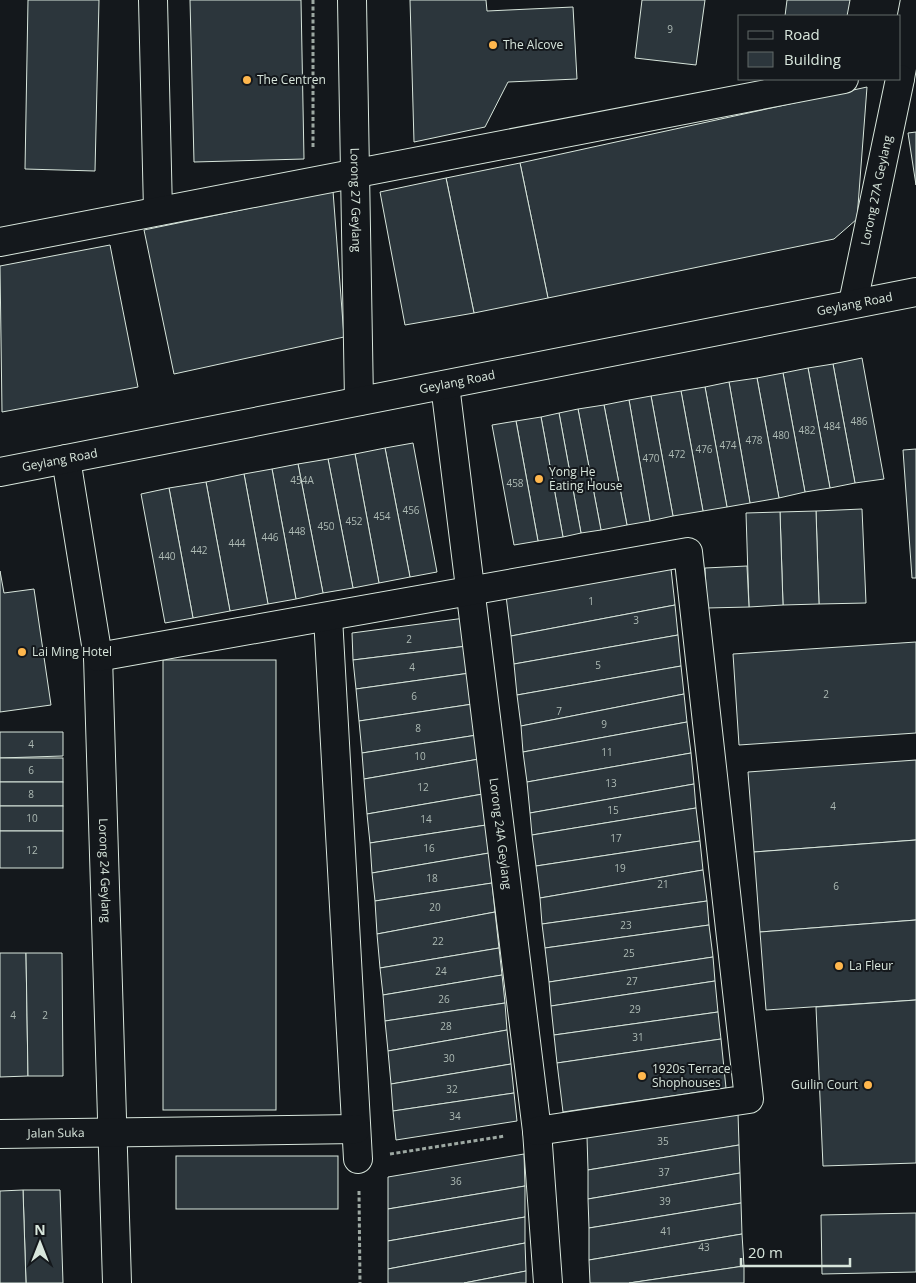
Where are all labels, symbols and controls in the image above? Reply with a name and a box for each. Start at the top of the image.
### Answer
legend [738,15,901,80]
house number: 9 [667,22,673,36]
text: Road [784,24,820,44]
place label: The Alcove [503,36,563,53]
marker: The Alcove [487,39,499,51]
text: Building [784,49,841,69]
place label: The Centren [257,71,326,88]
marker: The Centren [241,74,253,86]
street label: Lorong 27A Geylang [856,133,896,247]
street label: Lorong 27 Geylang [347,148,365,253]
street label: Geylang Road [815,288,894,319]
street label: Geylang Road [418,366,496,397]
house number: 486 [850,414,868,428]
house number: 484 [823,419,841,433]
house number: 482 [798,423,816,437]
house number: 480 [772,428,790,442]
house number: 478 [745,433,763,447]
house number: 474 [719,438,737,452]
house number: 476 [695,442,713,456]
street label: Geylang Road [20,444,99,475]
house number: 472 [668,447,686,461]
house number: 470 [642,451,660,465]
place label: Yong He Eating House [549,463,623,494]
house number: 454A [290,473,314,487]
marker: Yong He Eating House [533,473,545,485]
house number: 458 [506,476,524,490]
house number: 456 [402,503,420,517]
house number: 454 [373,509,391,523]
house number: 452 [345,514,363,528]
house number: 450 [317,519,335,533]
house number: 448 [288,524,306,538]
house number: 446 [261,530,279,544]
house number: 444 [228,536,246,550]
house number: 442 [190,543,208,557]
house number: 440 [158,549,176,563]
house number: 1 [588,594,594,608]
house number: 3 [633,613,639,627]
house number: 2 [406,632,412,646]
place label: Lai Ming Hotel [32,643,112,660]
marker: Lai Ming Hotel [16,646,28,658]
house number: 5 [595,658,601,672]
house number: 4 [409,660,415,674]
house number: 2 [823,687,829,701]
house number: 6 [411,689,417,703]
house number: 7 [556,704,562,718]
house number: 9 [601,717,607,731]
house number: 8 [415,721,421,735]
house number: 4 [28,737,34,751]
house number: 11 [601,745,613,759]
house number: 10 [414,749,426,763]
house number: 6 [28,763,34,777]
house number: 13 [605,776,617,790]
street label: Lorong 24A Geylang [486,777,516,891]
house number: 12 [417,780,429,794]
house number: 8 [28,787,34,801]
house number: 4 [830,799,836,813]
house number: 15 [607,803,619,817]
house number: 10 [26,811,38,825]
house number: 14 [420,812,432,826]
street label: Lorong 24 Geylang [95,818,115,923]
house number: 17 [610,831,622,845]
house number: 16 [423,841,435,855]
house number: 12 [26,843,38,857]
house number: 19 [614,861,626,875]
house number: 18 [426,871,438,885]
house number: 21 [657,877,669,891]
house number: 6 [833,879,839,893]
house number: 20 [429,900,441,914]
house number: 23 [620,918,632,932]
house number: 22 [432,934,444,948]
house number: 25 [623,946,635,960]
place label: La Fleur [849,957,893,974]
marker: La Fleur [833,960,845,972]
house number: 24 [435,964,447,978]
house number: 27 [626,974,638,988]
house number: 26 [438,992,450,1006]
house number: 29 [629,1002,641,1016]
house number: 4 [10,1008,16,1022]
house number: 2 [42,1008,48,1022]
house number: 28 [440,1019,452,1033]
house number: 31 [632,1030,644,1044]
house number: 30 [443,1051,455,1065]
place label: 1920s Terrace Shophouses [652,1060,731,1091]
marker: 1920s Terrace Shophouses [636,1070,648,1082]
place label: Guilin Court [791,1076,858,1093]
marker: Guilin Court [862,1079,874,1091]
house number: 32 [446,1082,458,1096]
house number: 34 [449,1109,461,1123]
street label: Jalan Suka [26,1124,85,1142]
house number: 35 [657,1134,669,1148]
house number: 37 [658,1165,670,1179]
house number: 36 [450,1174,462,1188]
house number: 39 [659,1194,671,1208]
north arrow [15,1218,65,1268]
text: N [34,1220,46,1239]
house number: 41 [660,1224,672,1238]
scale bar [741,1236,850,1268]
house number: 43 [698,1240,710,1254]
text: 20 m [748,1242,783,1262]

